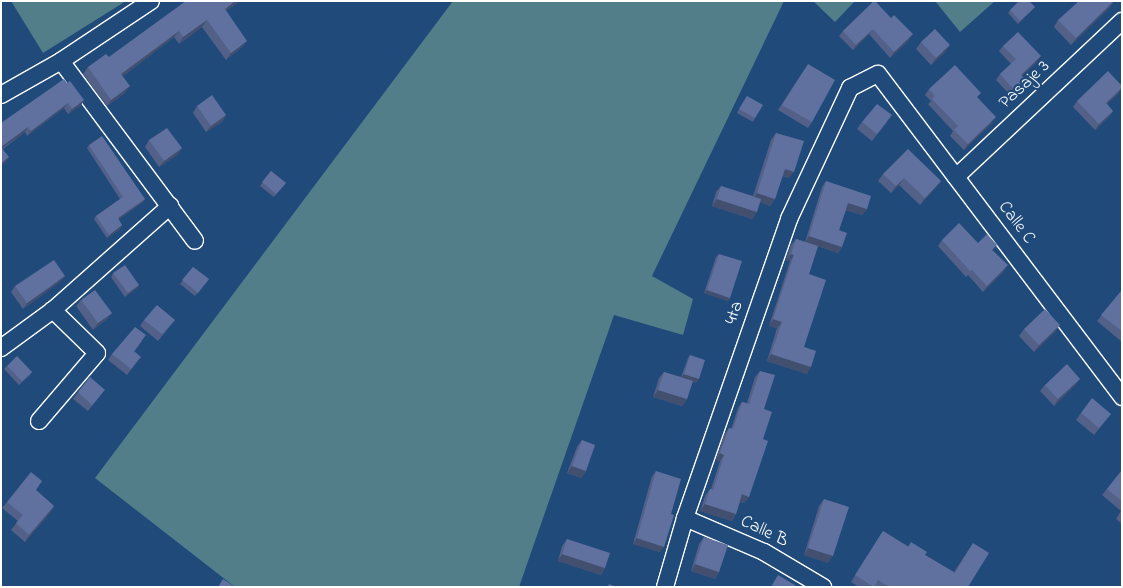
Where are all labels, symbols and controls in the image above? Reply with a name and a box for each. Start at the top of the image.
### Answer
street label: Pasaje 3 [995,56,1055,114]
street label: Calle C [993,197,1039,249]
street label: 4ta [721,299,749,327]
street label: Calle B [737,511,791,553]

